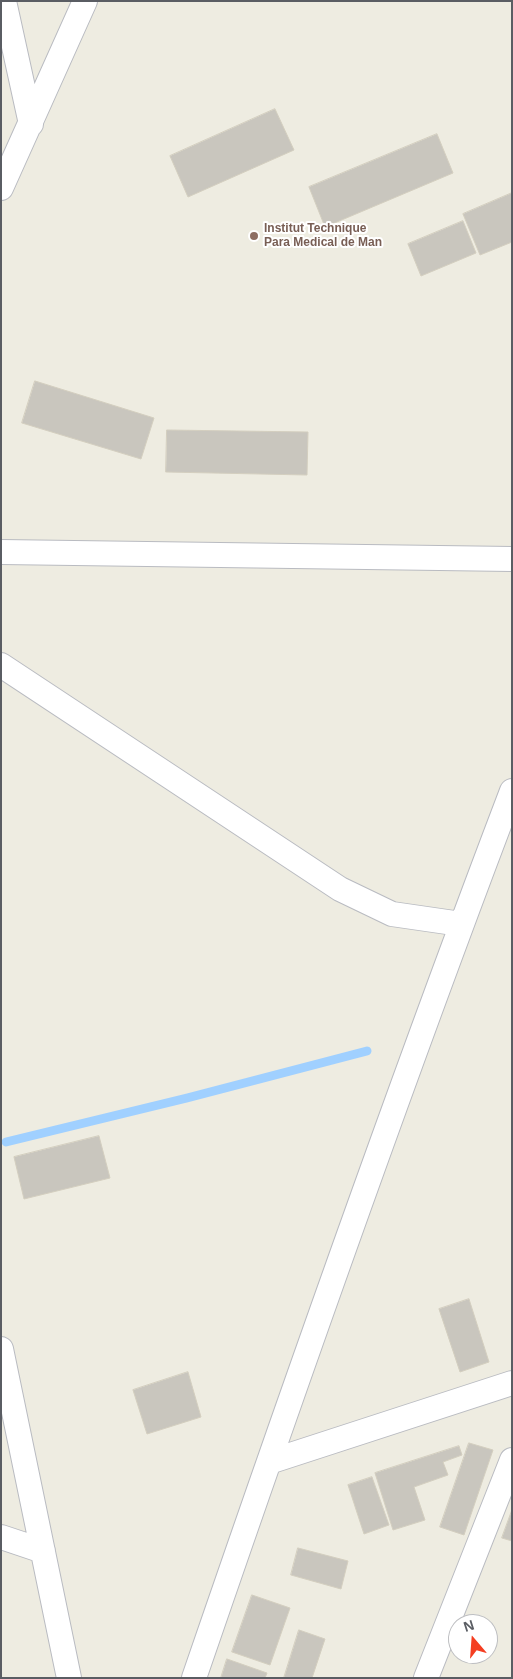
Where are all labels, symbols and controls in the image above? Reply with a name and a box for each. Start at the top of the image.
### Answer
place label: Institut Technique Para Medical de Man [264,222,382,250]
marker: Institut Technique Para Medical de Man [248,230,260,242]
north arrow [448,1614,498,1664]
text: N [461,1617,476,1635]

